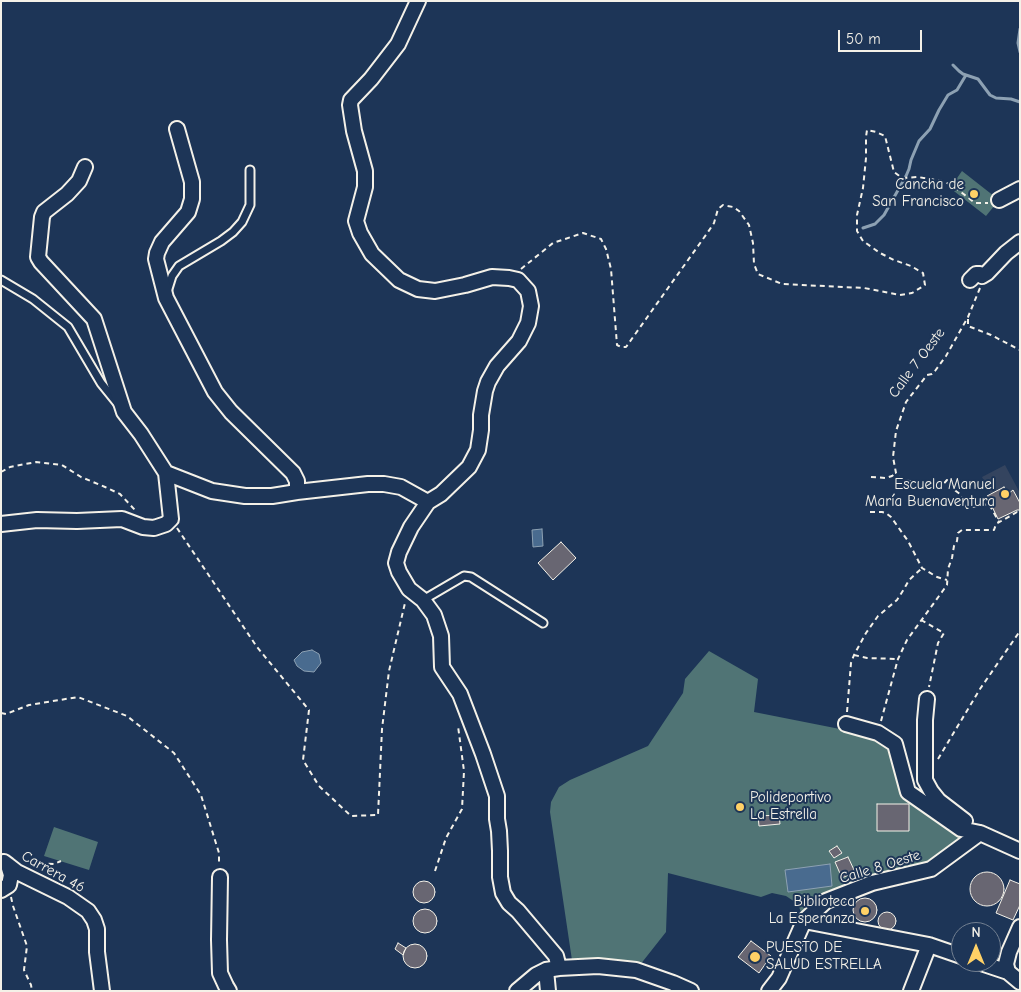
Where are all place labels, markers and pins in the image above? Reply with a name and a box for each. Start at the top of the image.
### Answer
place label: Cancha de San Francisco [872,176,964,211]
marker: Cancha de San Francisco [968,188,980,200]
place label: Escuela Manuel María Buenaventura [865,476,995,511]
marker: Escuela Manuel María Buenaventura [999,488,1011,500]
place label: Polideportivo La Estrella [750,789,831,824]
marker: Polideportivo La Estrella [734,801,746,813]
place label: Biblioteca La Esperanza [769,893,855,928]
marker: Biblioteca La Esperanza [859,905,871,917]
place label: PUESTO DE SALUD ESTRELLA [766,939,882,974]
marker: PUESTO DE SALUD ESTRELLA [748,950,762,964]

